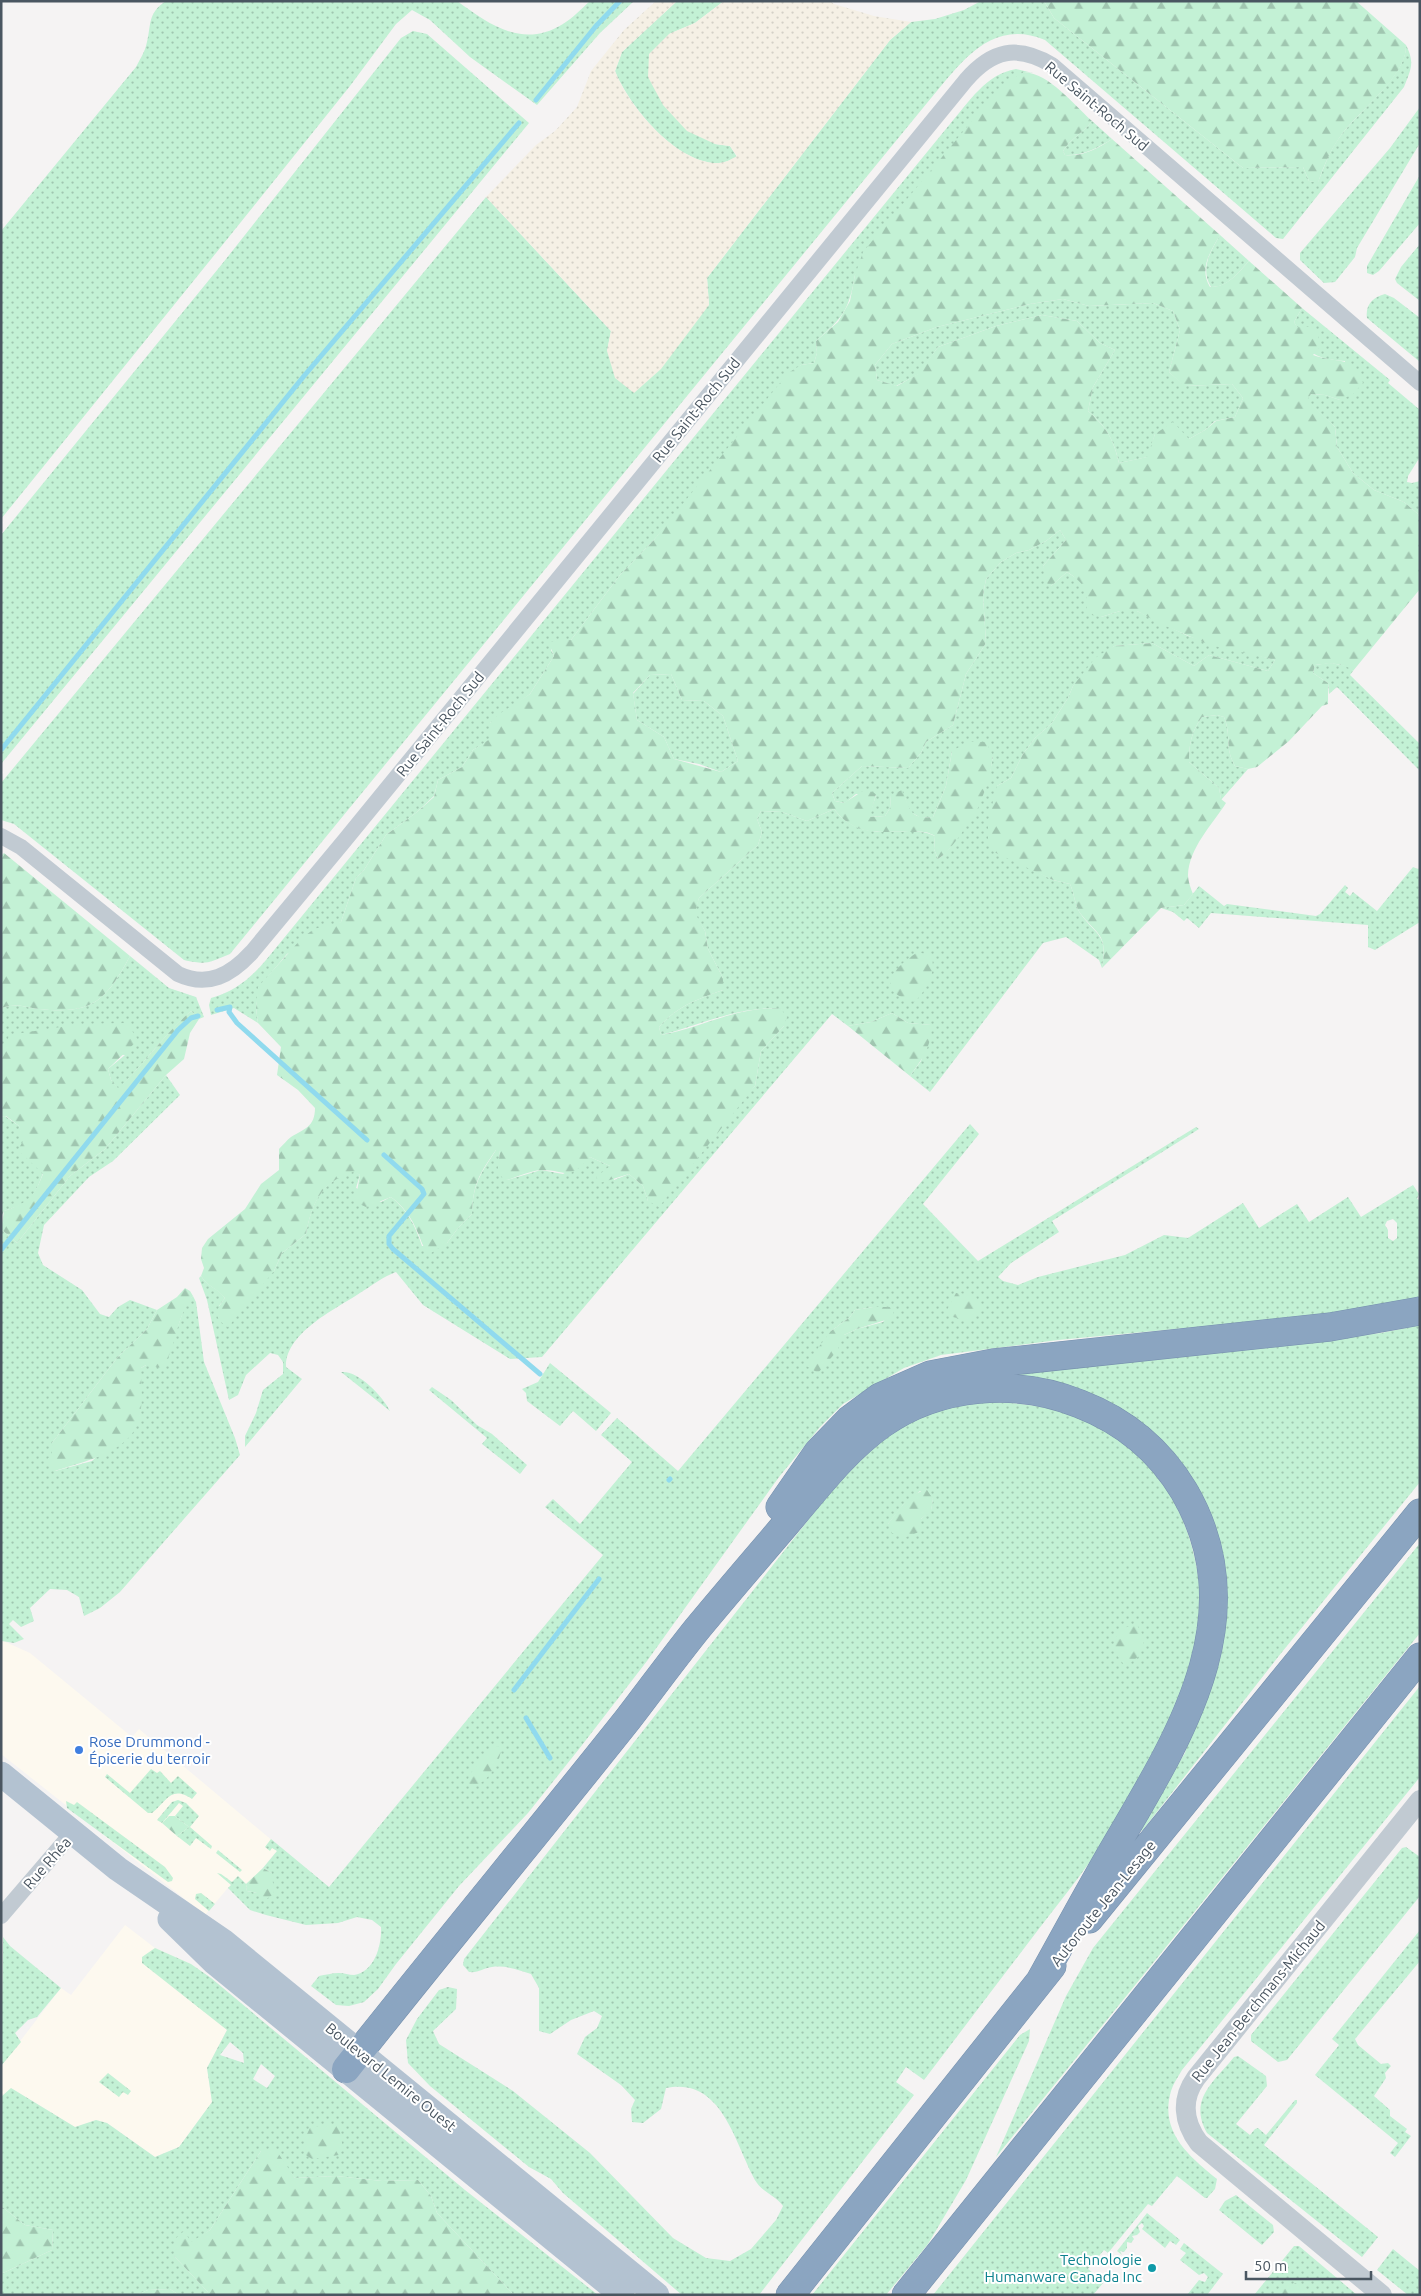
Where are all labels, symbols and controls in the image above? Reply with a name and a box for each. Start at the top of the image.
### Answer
street label: Rue Saint-Roch Sud [1042,58,1152,154]
street label: Rue Saint-Roch Sud [649,354,743,466]
street label: Rue Saint-Roch Sud [393,668,487,780]
place label: Rose Drummond - Épicerie du terroir [89,1733,211,1767]
marker: Rose Drummond - Épicerie du terroir [73,1744,85,1756]
street label: Rue Rhéa [20,1833,74,1893]
street label: Autoroute Jean-Lesage [1047,1837,1159,1969]
street label: Rue Jean-Berchmans-Michaud [1188,1917,1328,2085]
street label: Boulevard Lemire Ouest [322,2019,460,2135]
scale bar [1246,2248,1371,2280]
place label: Technologie Humanware Canada Inc [985,2251,1142,2285]
text: 50 m [1254,2257,1287,2274]
marker: Technologie Humanware Canada Inc [1146,2262,1158,2274]

